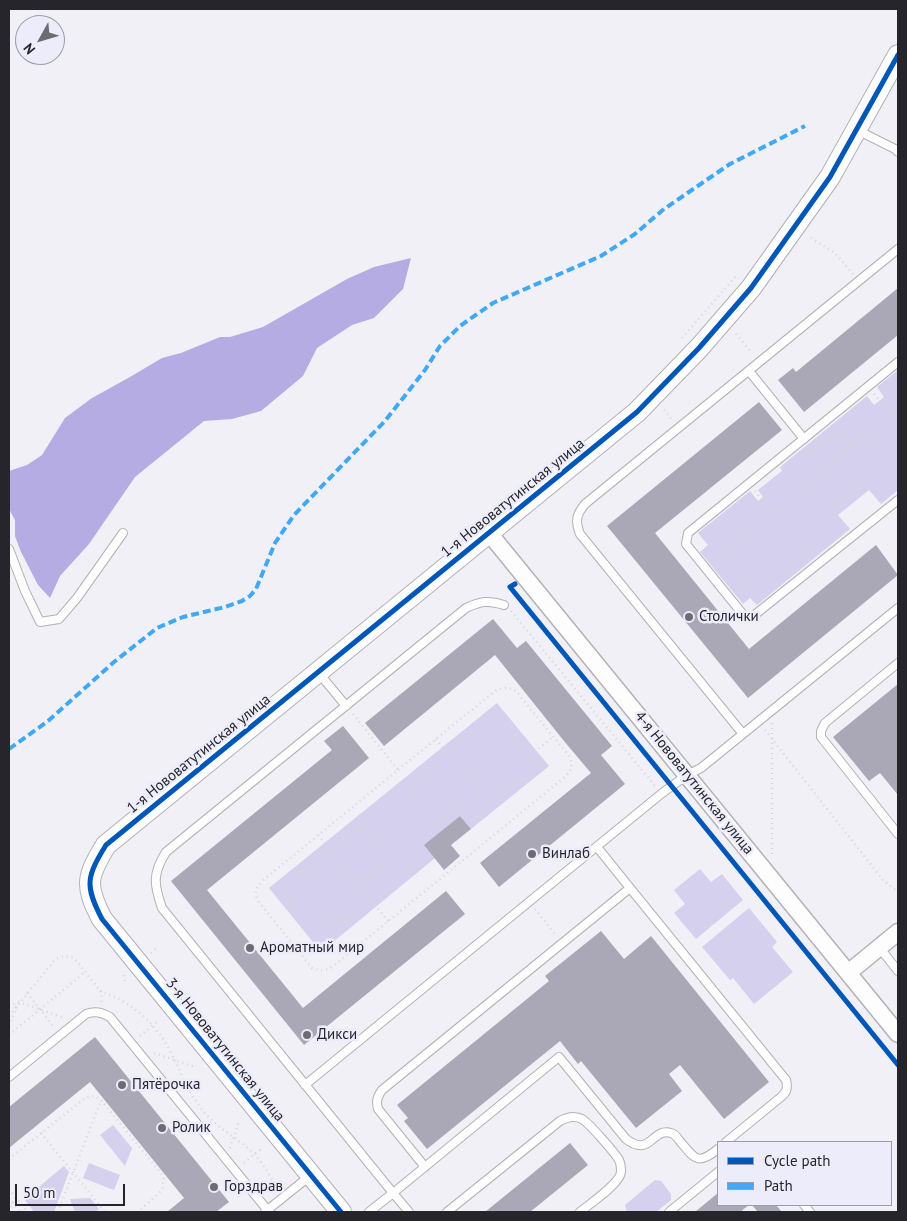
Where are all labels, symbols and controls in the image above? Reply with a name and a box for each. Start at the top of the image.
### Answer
north arrow [15,15,65,65]
text: N [19,40,39,58]
street label: 1-я Нововатутинская улица [438,435,588,561]
place label: Столички [699,608,759,626]
marker: Столички [683,611,695,623]
street label: 1-я Нововатутинская улица [124,691,274,817]
street label: 4-я Нововатутинская улица [631,708,757,858]
place label: Винлаб [542,845,590,863]
marker: Винлаб [526,848,538,860]
place label: Ароматный мир [260,939,364,957]
marker: Ароматный мир [244,942,256,954]
street label: 3-я Нововатутинская улица [162,975,288,1125]
place label: Дикси [317,1026,357,1044]
marker: Дикси [301,1029,313,1041]
place label: Пятёрочка [132,1076,200,1094]
marker: Пятёрочка [116,1079,128,1091]
place label: Ролик [172,1119,211,1137]
marker: Ролик [156,1122,168,1134]
legend [717,1141,892,1206]
text: Cycle path [764,1151,830,1170]
scale bar [18,1174,128,1206]
text: Path [764,1176,793,1195]
place label: Горздрав [224,1178,283,1196]
marker: Горздрав [208,1181,220,1193]
text: 50 m [23,1183,56,1202]

